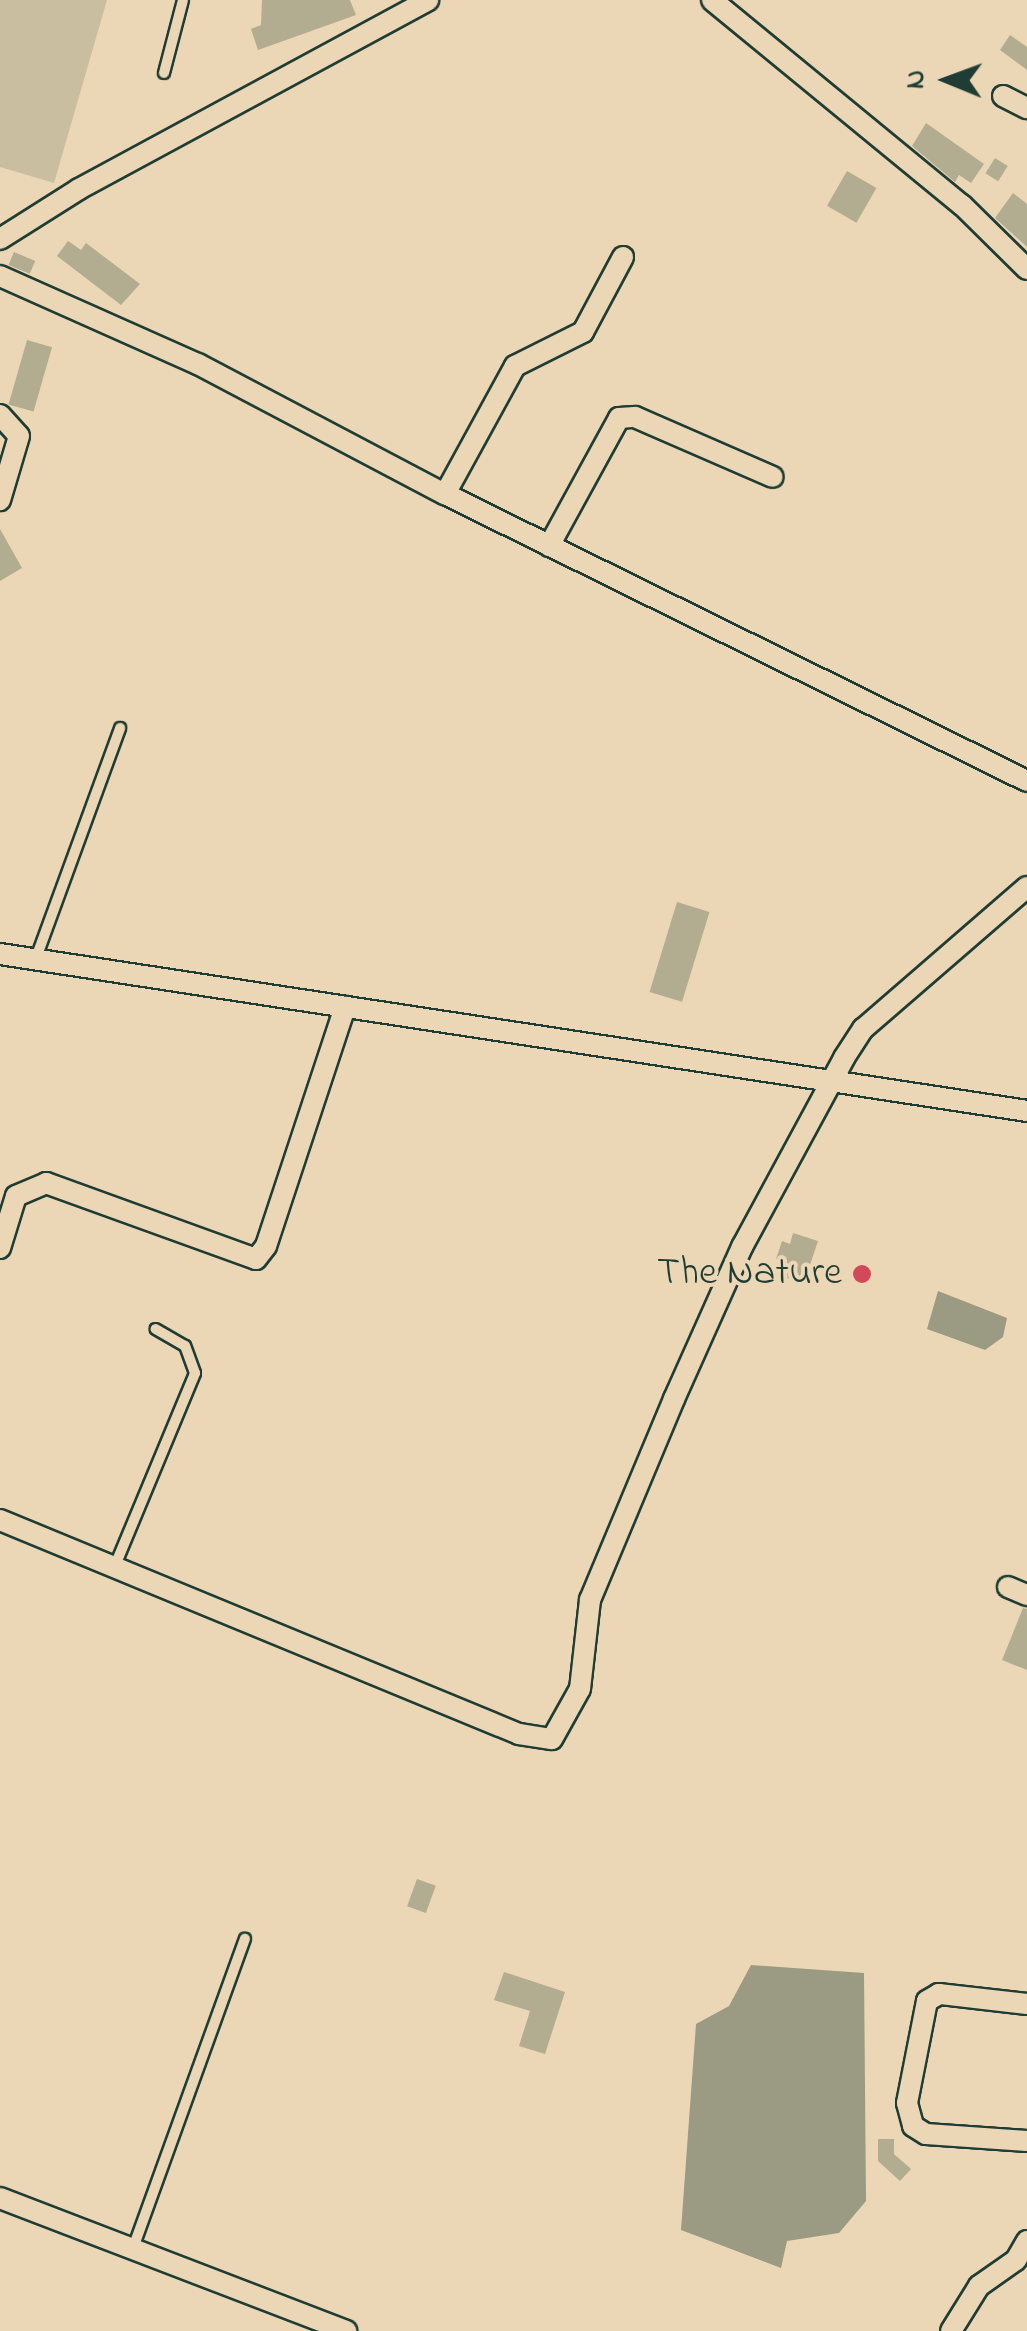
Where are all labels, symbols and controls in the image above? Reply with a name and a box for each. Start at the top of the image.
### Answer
north arrow [897,30,997,130]
text: N [896,70,937,89]
place label: The Nature [657,1250,842,1298]
marker: The Nature [851,1263,873,1285]

